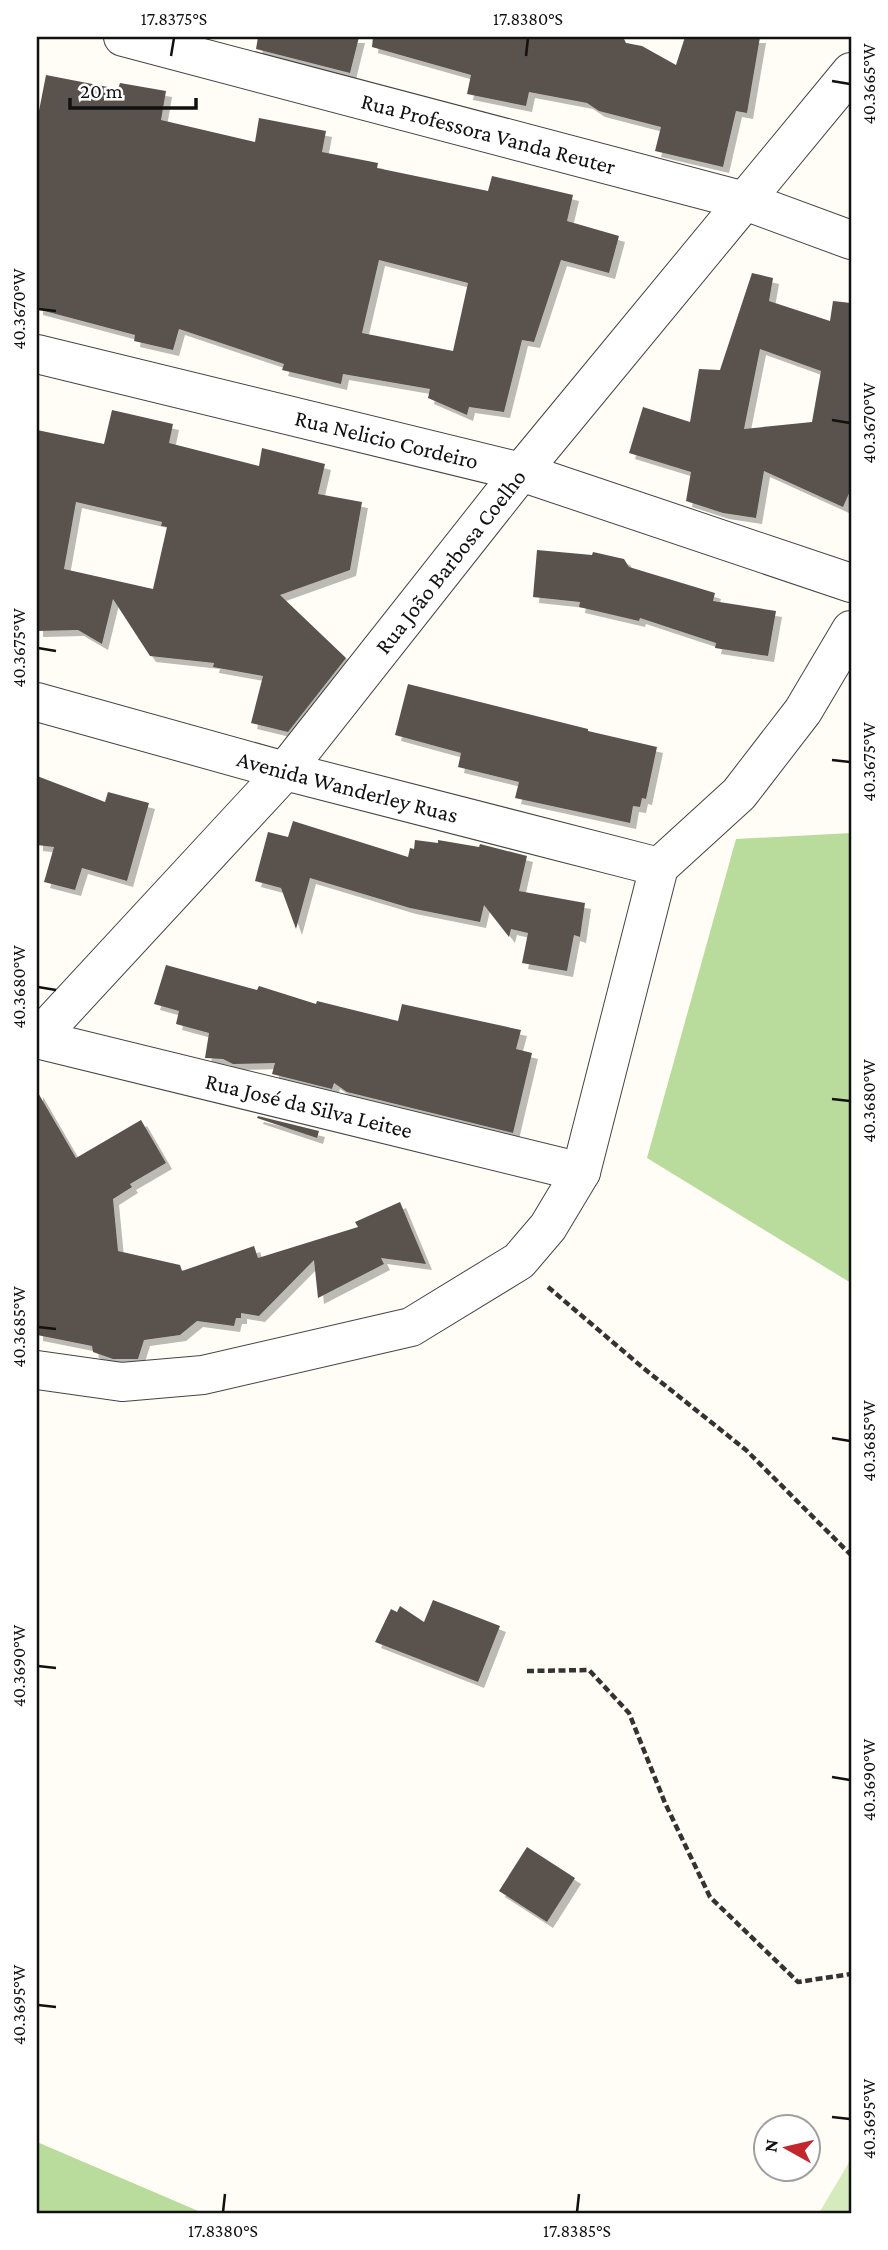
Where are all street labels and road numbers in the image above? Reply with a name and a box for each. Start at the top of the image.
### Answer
street label: Rua Professora Vanda Reuter [359,87,619,179]
street label: Rua Nelicio Cordeiro [292,404,481,474]
street label: Rua João Barbosa Coelho [370,464,531,659]
street label: Avenida Wanderley Ruas [234,745,461,828]
street label: Rua José da Silva Leitee [203,1068,415,1143]

